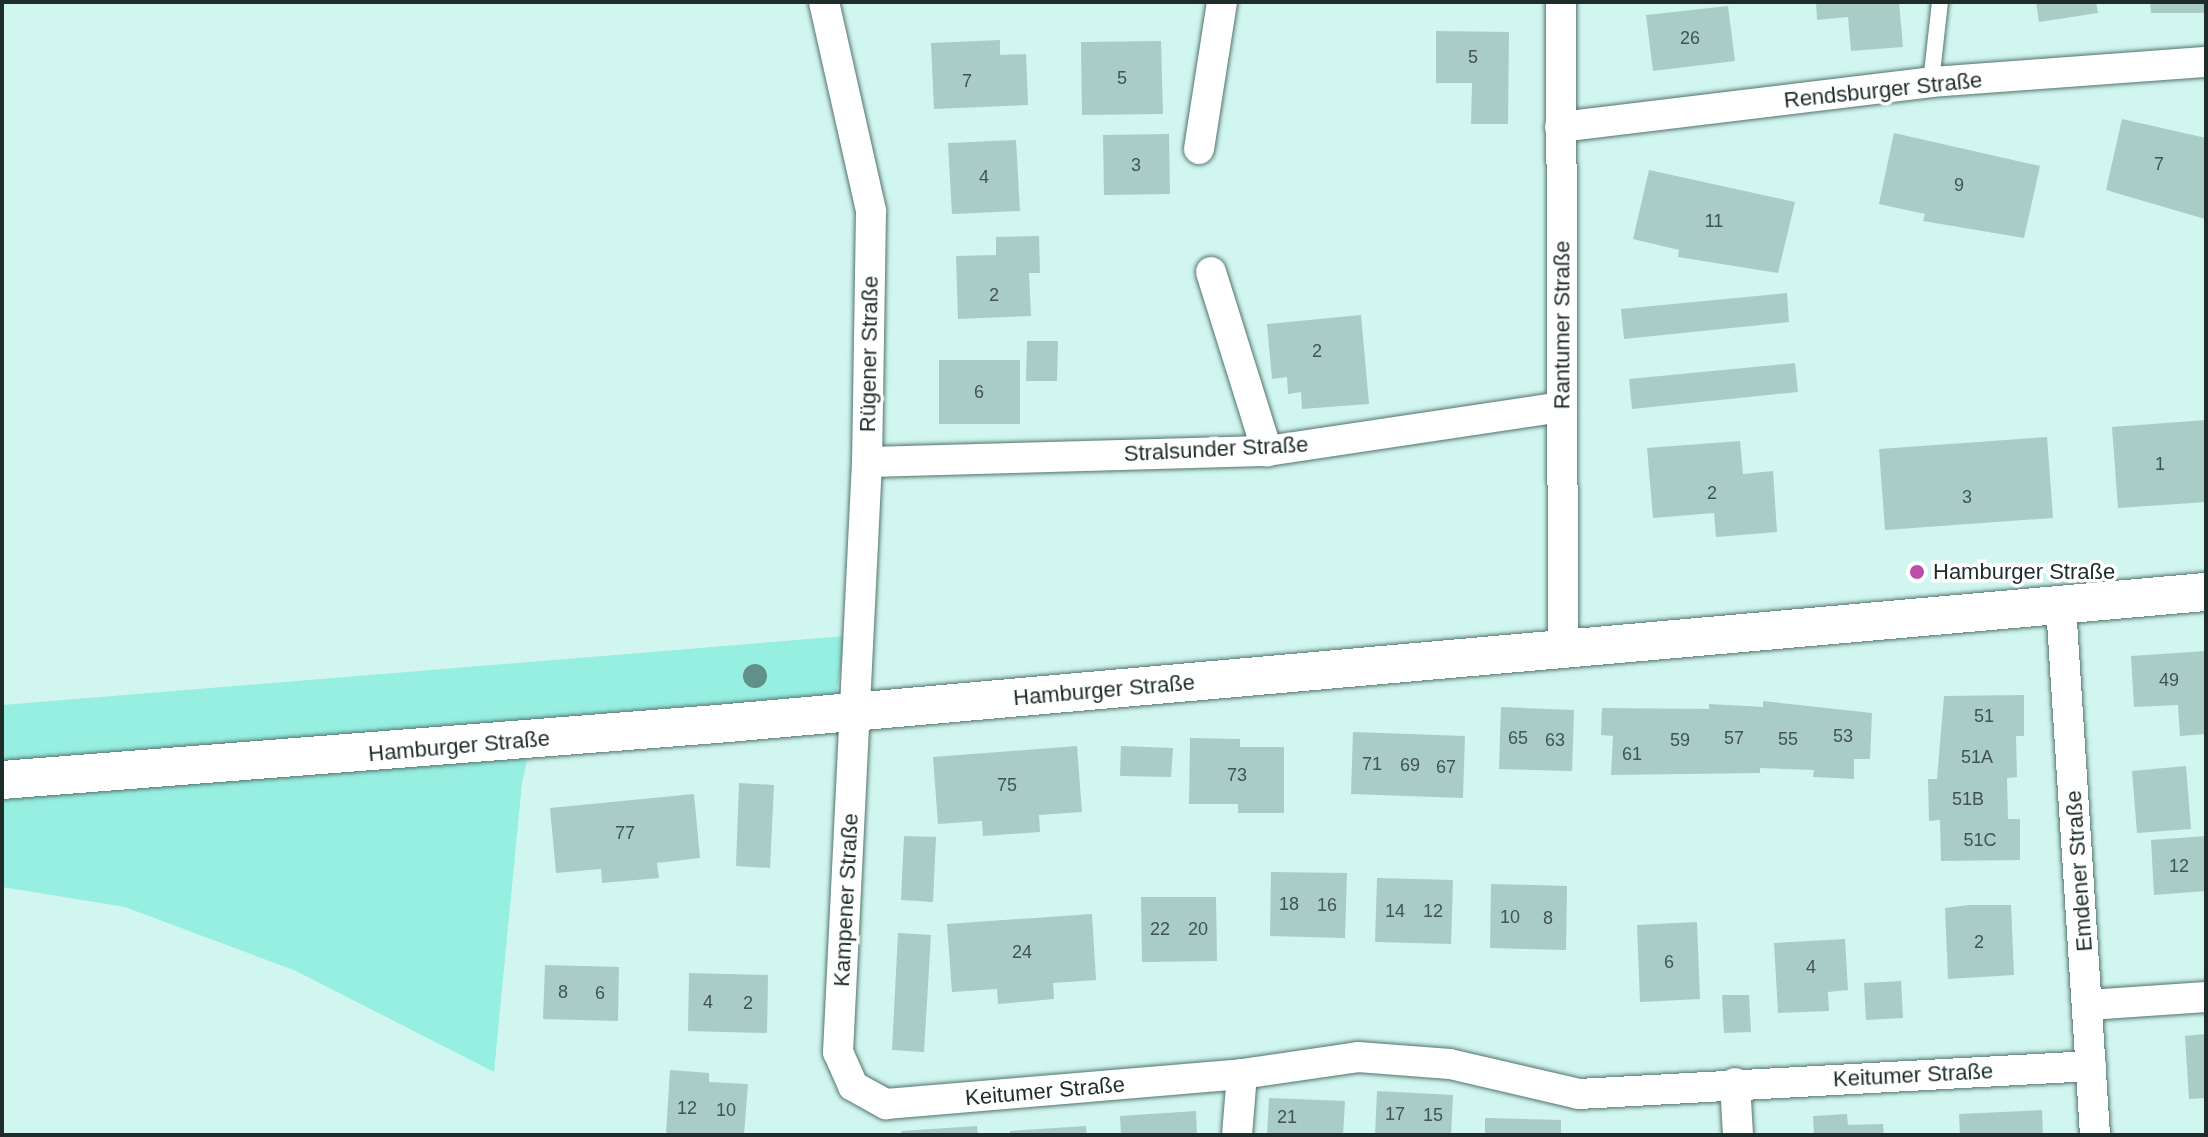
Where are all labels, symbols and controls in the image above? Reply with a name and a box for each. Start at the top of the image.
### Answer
house number: 26 [1680,27,1700,49]
house number: 5 [1468,46,1478,68]
street label: Rendsburger Straße [1783,66,1983,114]
house number: 5 [1117,67,1127,89]
house number: 7 [962,70,972,92]
house number: 7 [2154,153,2164,175]
house number: 3 [1131,154,1141,176]
house number: 4 [979,166,989,188]
house number: 9 [1954,174,1964,196]
house number: 11 [1705,210,1723,232]
street label: Rantumer Straße [1549,241,1575,409]
street label: Rügener Straße [854,276,884,432]
house number: 2 [989,284,999,306]
house number: 2 [1312,340,1322,362]
house number: 6 [974,381,984,403]
street label: Stralsunder Straße [1123,431,1309,467]
house number: 1 [2155,453,2165,475]
house number: 2 [1707,482,1717,504]
house number: 3 [1962,486,1972,508]
place label: Hamburger Straße [1933,559,2115,585]
marker: Hamburger Straße [1908,563,1926,581]
street label: Hamburger Straße [1012,669,1196,711]
house number: 49 [2159,669,2179,691]
house number: 51 [1974,705,1994,727]
street label: Hamburger Straße [367,725,551,767]
house number: 53 [1833,725,1853,747]
house number: 65 [1508,727,1528,749]
house number: 57 [1724,727,1744,749]
house number: 55 [1778,728,1798,750]
house number: 63 [1545,729,1565,751]
house number: 59 [1670,729,1690,751]
house number: 61 [1622,743,1642,765]
house number: 51A [1961,746,1993,768]
house number: 71 [1362,753,1382,775]
house number: 69 [1400,754,1420,776]
house number: 67 [1436,756,1456,778]
house number: 73 [1227,764,1247,786]
house number: 75 [997,774,1017,796]
house number: 51B [1952,788,1984,810]
street label: Emdener Straße [2060,790,2098,952]
street label: Kampener Straße [828,813,864,987]
house number: 77 [615,822,635,844]
house number: 51C [1963,829,1997,851]
house number: 12 [2169,855,2189,877]
house number: 18 [1279,893,1299,915]
house number: 16 [1317,894,1337,916]
house number: 14 [1385,900,1405,922]
house number: 12 [1423,900,1443,922]
house number: 10 [1500,906,1520,928]
house number: 8 [1543,907,1553,929]
house number: 22 [1150,918,1170,940]
house number: 20 [1188,918,1208,940]
house number: 2 [1974,931,1984,953]
house number: 24 [1012,941,1032,963]
house number: 6 [1664,951,1674,973]
house number: 4 [1806,956,1816,978]
house number: 8 [558,981,568,1003]
house number: 6 [595,982,605,1004]
house number: 4 [703,991,713,1013]
house number: 2 [743,992,753,1014]
street label: Keitumer Straße [1832,1058,1994,1092]
street label: Keitumer Straße [964,1071,1126,1111]
house number: 12 [677,1097,697,1119]
house number: 10 [716,1099,736,1121]
house number: 17 [1385,1103,1405,1125]
house number: 15 [1423,1104,1443,1126]
house number: 21 [1277,1106,1297,1128]

